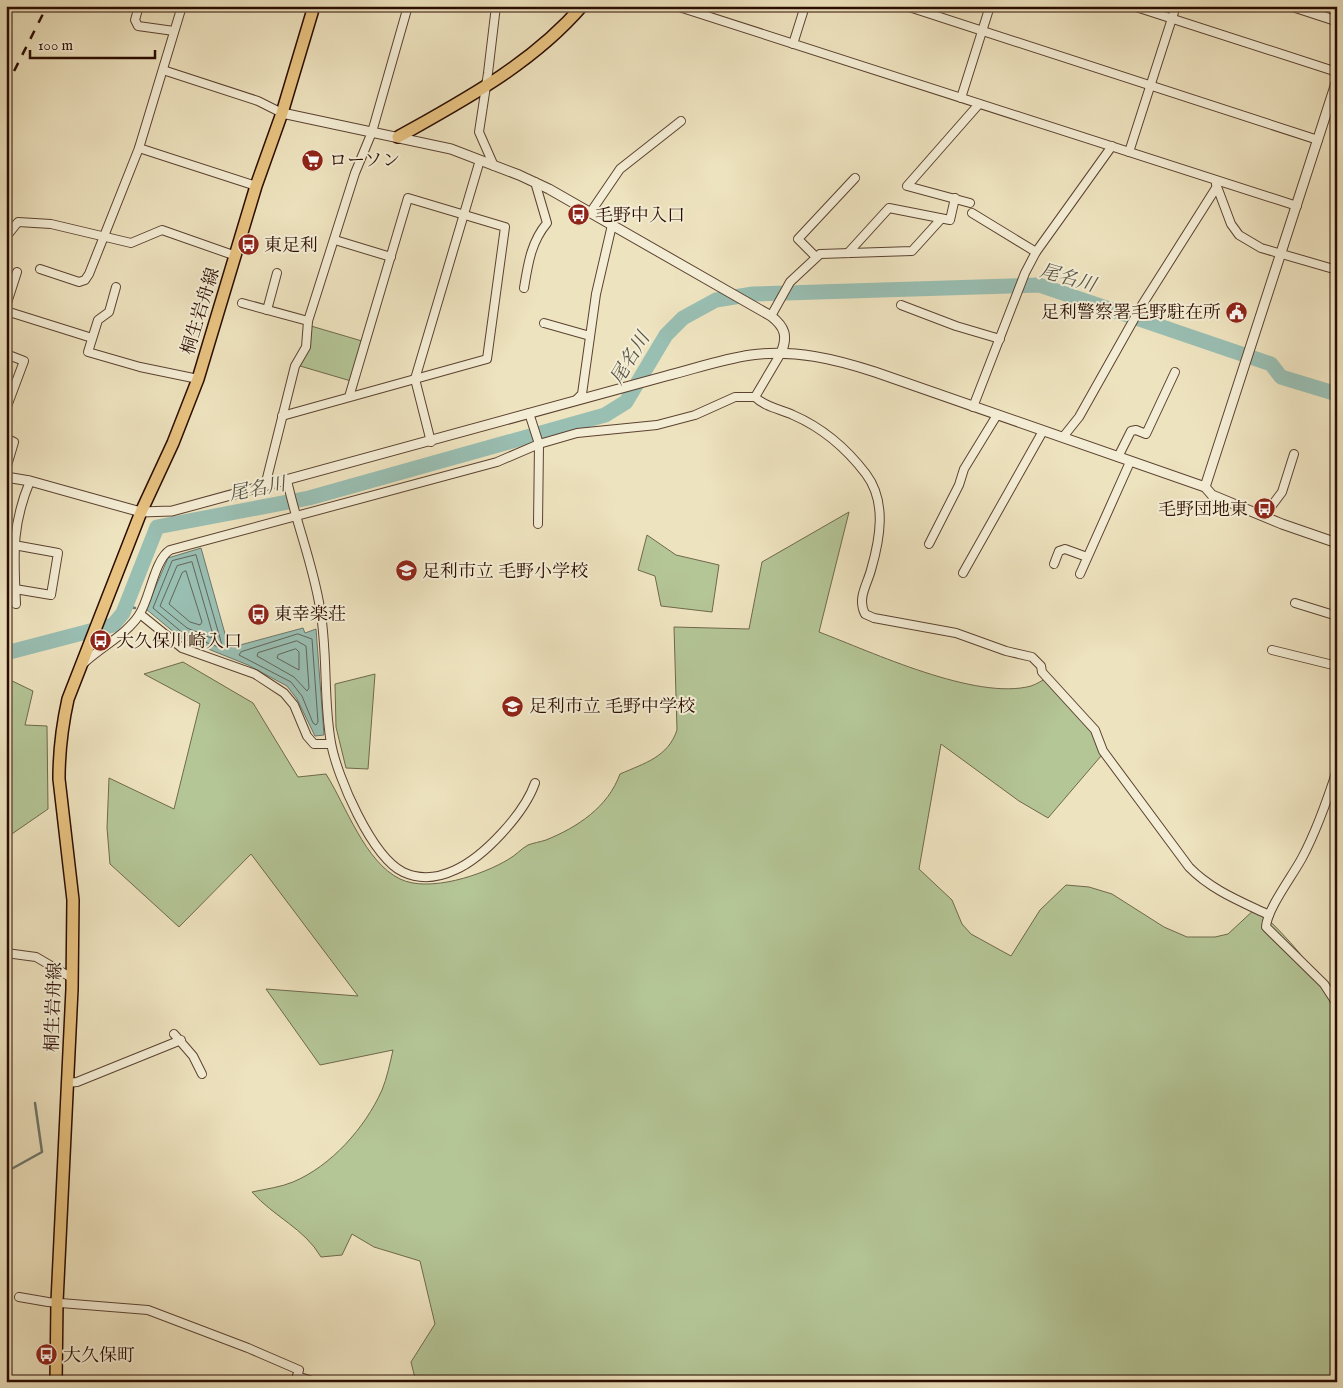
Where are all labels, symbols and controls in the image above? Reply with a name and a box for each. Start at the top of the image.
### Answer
scale bar [30,28,155,60]
text: 100 m [38,36,74,55]
supermarket icon: ローソン [301,148,325,172]
place label: ローソン [329,150,400,173]
bus stop icon: 毛野中入口 [567,203,591,227]
place label: 毛野中入口 [595,205,685,228]
bus stop icon: 東足利 [236,233,260,257]
place label: 東足利 [264,235,318,258]
water label: 尾名川 [1037,260,1100,299]
street label: 桐生岩舟線 [177,265,226,358]
public building icon: 足利警察署毛野駐在所 [1225,300,1249,324]
place label: 足利警察署毛野駐在所 [1041,302,1221,325]
water label: 尾名川 [606,327,657,390]
water label: 尾名川 [227,472,290,507]
bus stop icon: 毛野団地東 [1252,497,1276,521]
place label: 毛野団地東 [1158,499,1248,522]
school or university icon: 足利市立 毛野小学校 [394,559,418,583]
place label: 足利市立 毛野小学校 [422,561,588,584]
bus stop icon: 東幸楽荘 [246,602,270,626]
place label: 東幸楽荘 [274,604,346,627]
bus stop icon: 大久保川崎入口 [88,629,112,653]
place label: 大久保川崎入口 [116,631,242,654]
school or university icon: 足利市立 毛野中学校 [501,694,525,718]
place label: 足利市立 毛野中学校 [529,696,695,719]
street label: 桐生岩舟線 [41,962,68,1052]
bus stop icon: 大久保町 [35,1343,59,1367]
place label: 大久保町 [63,1345,135,1368]

